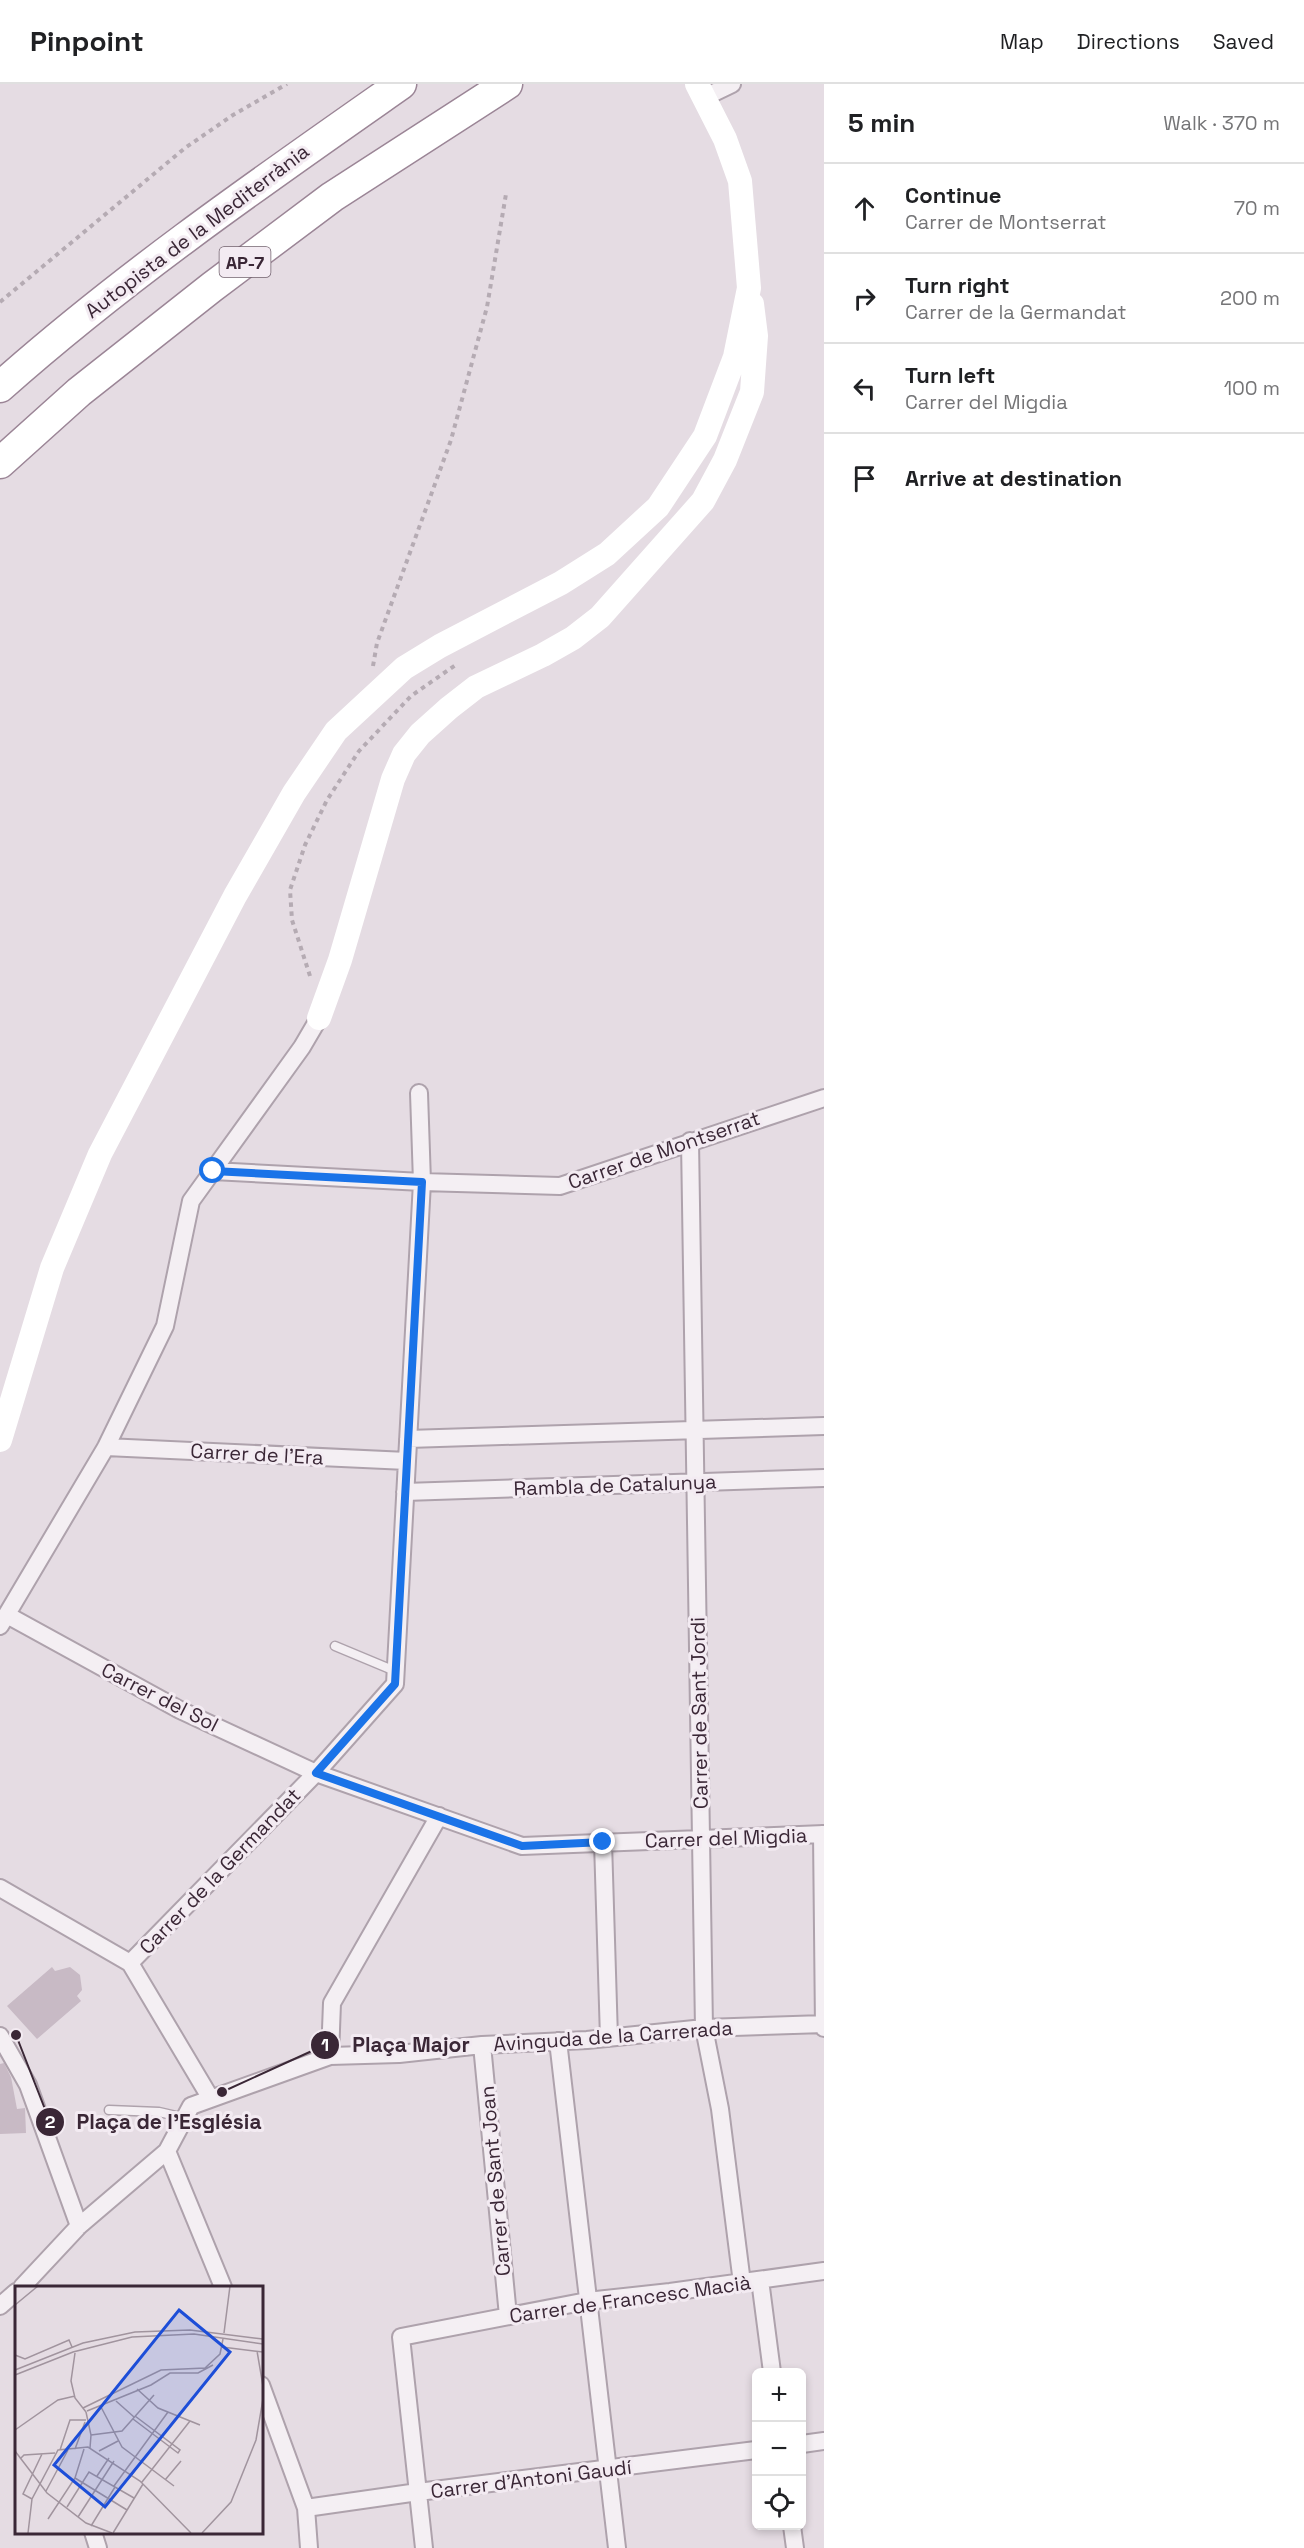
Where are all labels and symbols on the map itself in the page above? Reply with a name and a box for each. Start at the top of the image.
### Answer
street label: Autopista de la Mediterrània [80,138,314,324]
road number: AP-7 [220,247,270,277]
street label: Carrer de Montserrat [565,1105,763,1195]
route start [199,1157,225,1183]
street label: Carrer de l'Era [190,1438,324,1470]
street label: Rambla de Catalunya [513,1468,717,1502]
street label: Carrer de Sant Jordi [684,1617,714,1809]
street label: Carrer del Sol [97,1656,223,1738]
street label: Carrer de la Germandat [134,1782,306,1960]
street label: Carrer del Migdia [644,1822,808,1854]
route end [589,1828,615,1854]
street label: Avinguda de la Carrerada [492,2015,734,2057]
callout: Plaça Major [310,2025,481,2064]
text: Plaça Major [352,2031,470,2058]
text: 1 [321,2033,329,2056]
street label: Carrer de Sant Joan [474,2085,516,2277]
callout: Plaça de l'Església [35,2103,274,2142]
text: Plaça de l'Església [76,2108,262,2135]
text: 2 [45,2110,56,2133]
street label: Carrer de Francesc Macià [508,2269,752,2329]
inset map [15,2286,262,2533]
street label: Carrer d'Antoni Gaudí [429,2454,633,2504]

